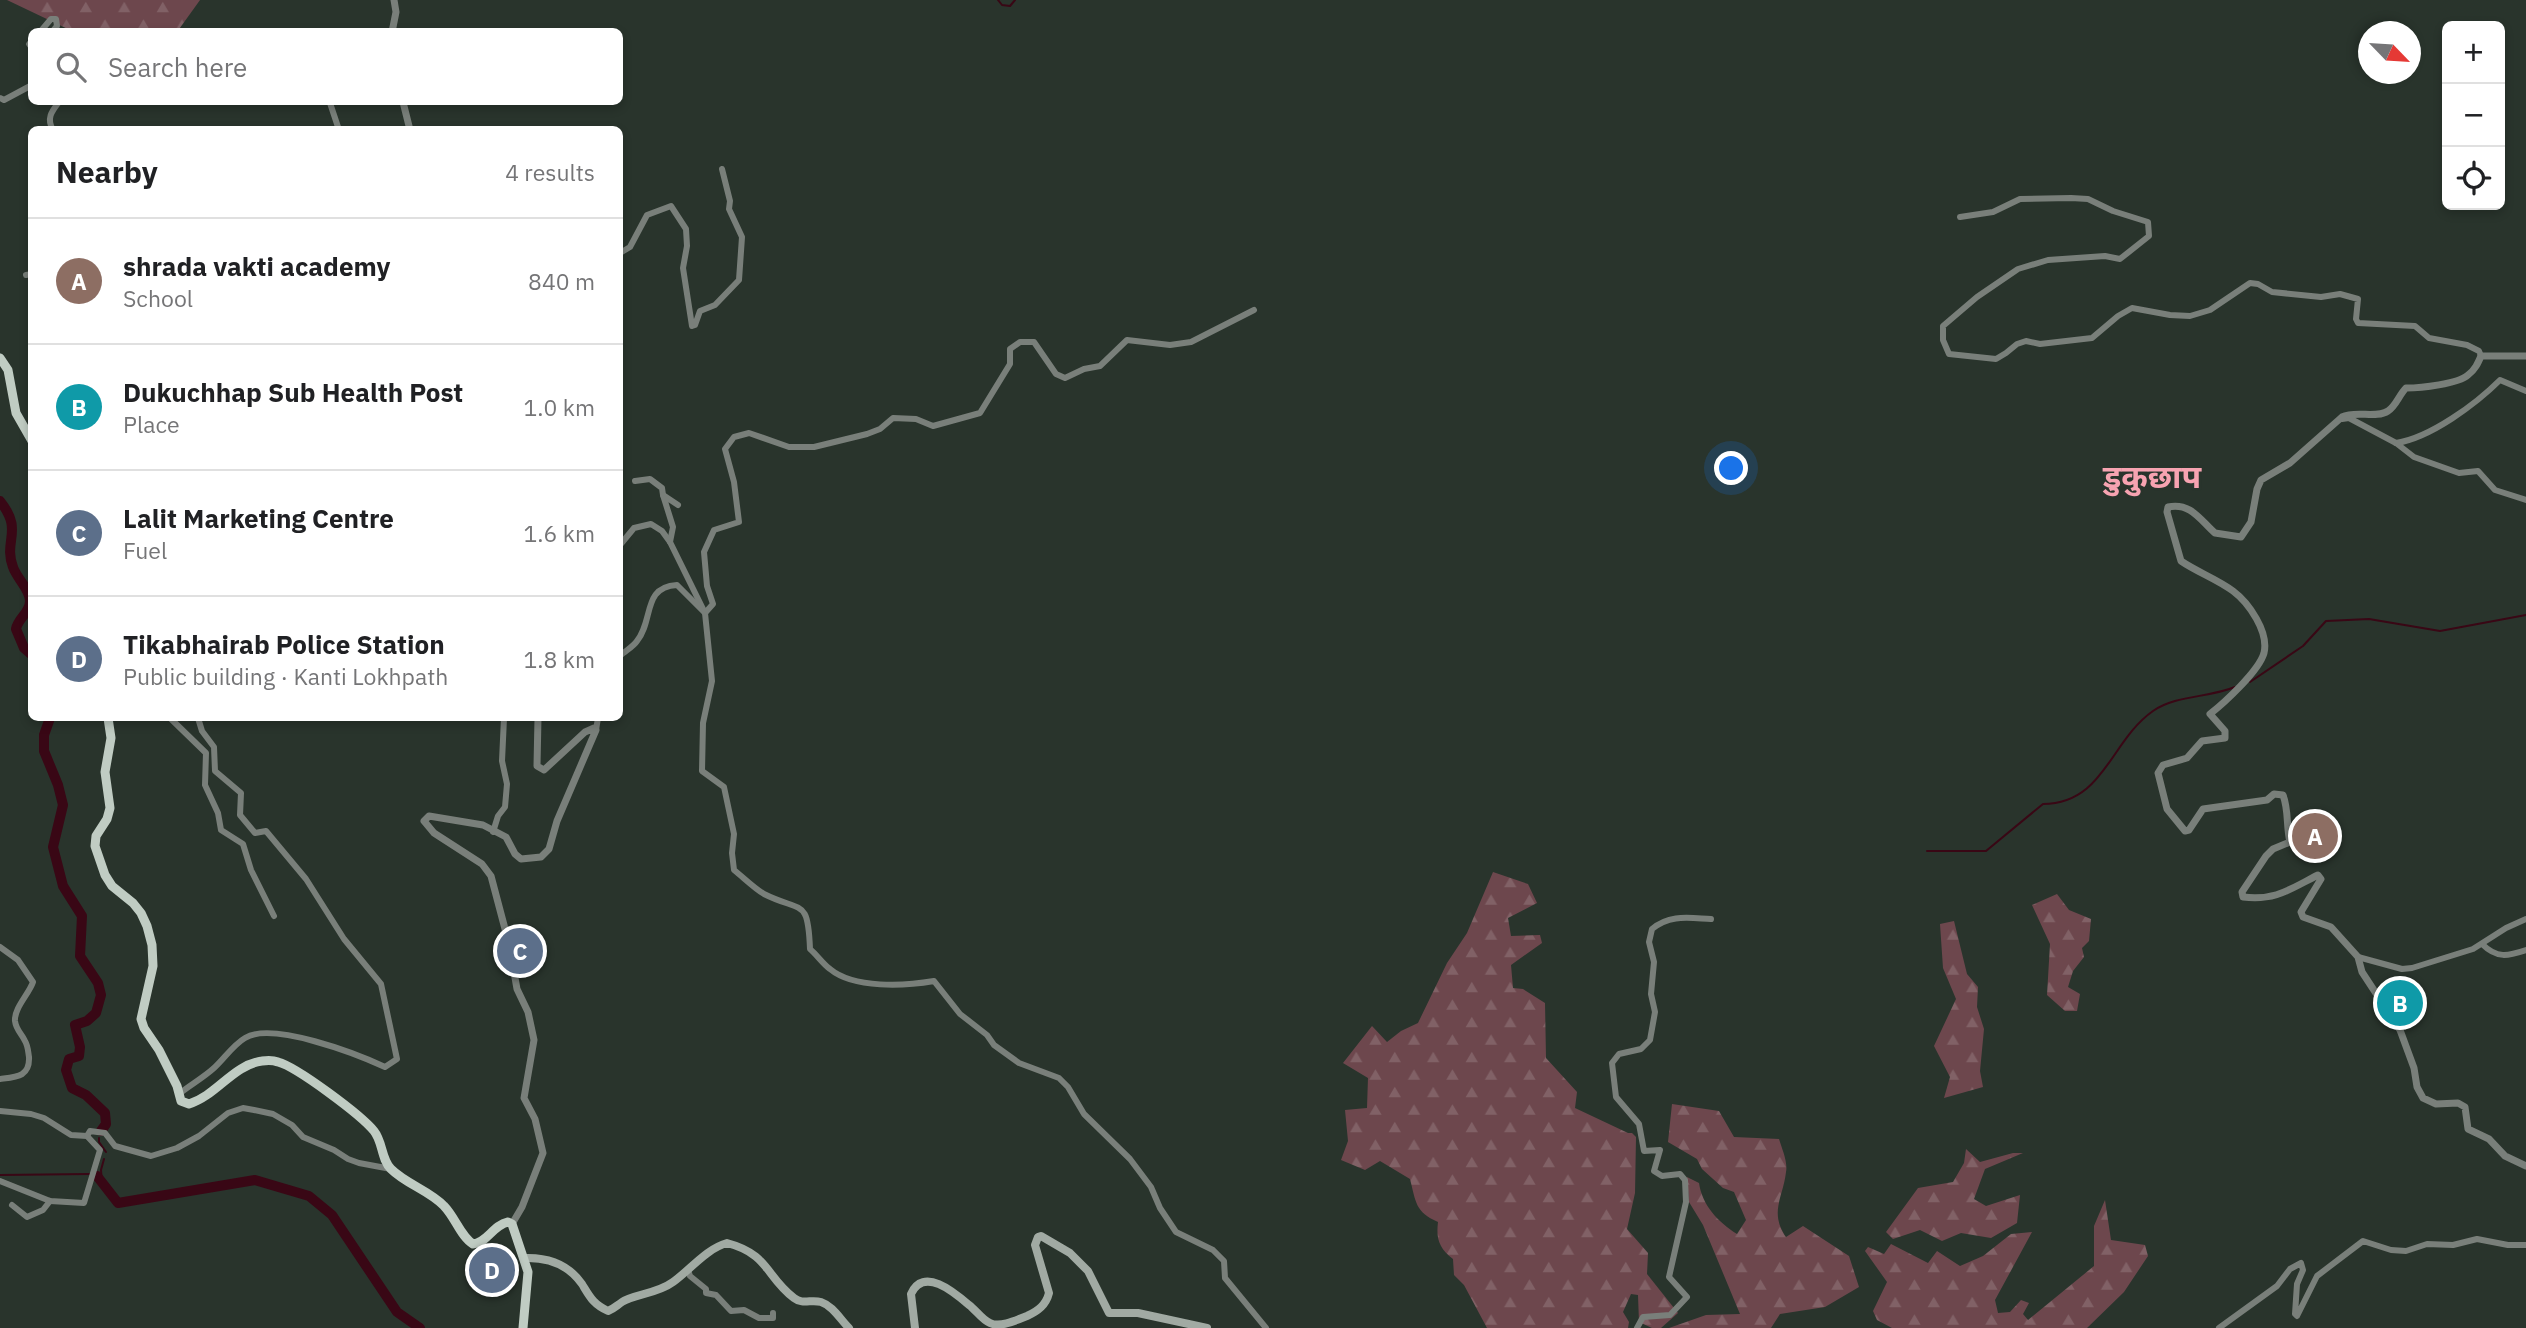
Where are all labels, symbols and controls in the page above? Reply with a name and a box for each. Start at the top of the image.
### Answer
north arrow [2358,21,2421,84]
map controls [2442,21,2505,210]
button: + [2442,21,2505,84]
search box [28,28,623,105]
icon: search [52,48,90,86]
text: Search here [108,50,247,84]
button: − [2442,84,2505,147]
button: locate [2442,147,2505,210]
text: Nearby [56,152,158,191]
text: 4 results [505,157,595,187]
text: shrada vakti academy [123,249,390,283]
text: A [71,266,87,296]
text: 840 m [528,266,595,296]
text: School [123,283,193,313]
text: Dukuchhap Sub Health Post [123,375,463,409]
text: B [71,392,87,422]
text: 1.0 km [524,392,595,422]
text: Place [123,409,180,439]
your location [1714,451,1748,485]
district label: डुकुछाप [2102,455,2202,497]
text: Lalit Marketing Centre [123,501,394,535]
text: C [72,518,86,548]
text: 1.6 km [524,518,595,548]
text: Fuel [123,535,167,565]
text: Tikabhairab Police Station [123,627,445,661]
text: D [71,644,87,674]
text: 1.8 km [524,644,595,674]
text: Public building · Kanti Lokhpath [123,661,448,691]
pin: A [2292,810,2338,862]
pin: C [497,925,543,977]
pin: B [2377,977,2423,1029]
pin: D [469,1244,515,1296]

